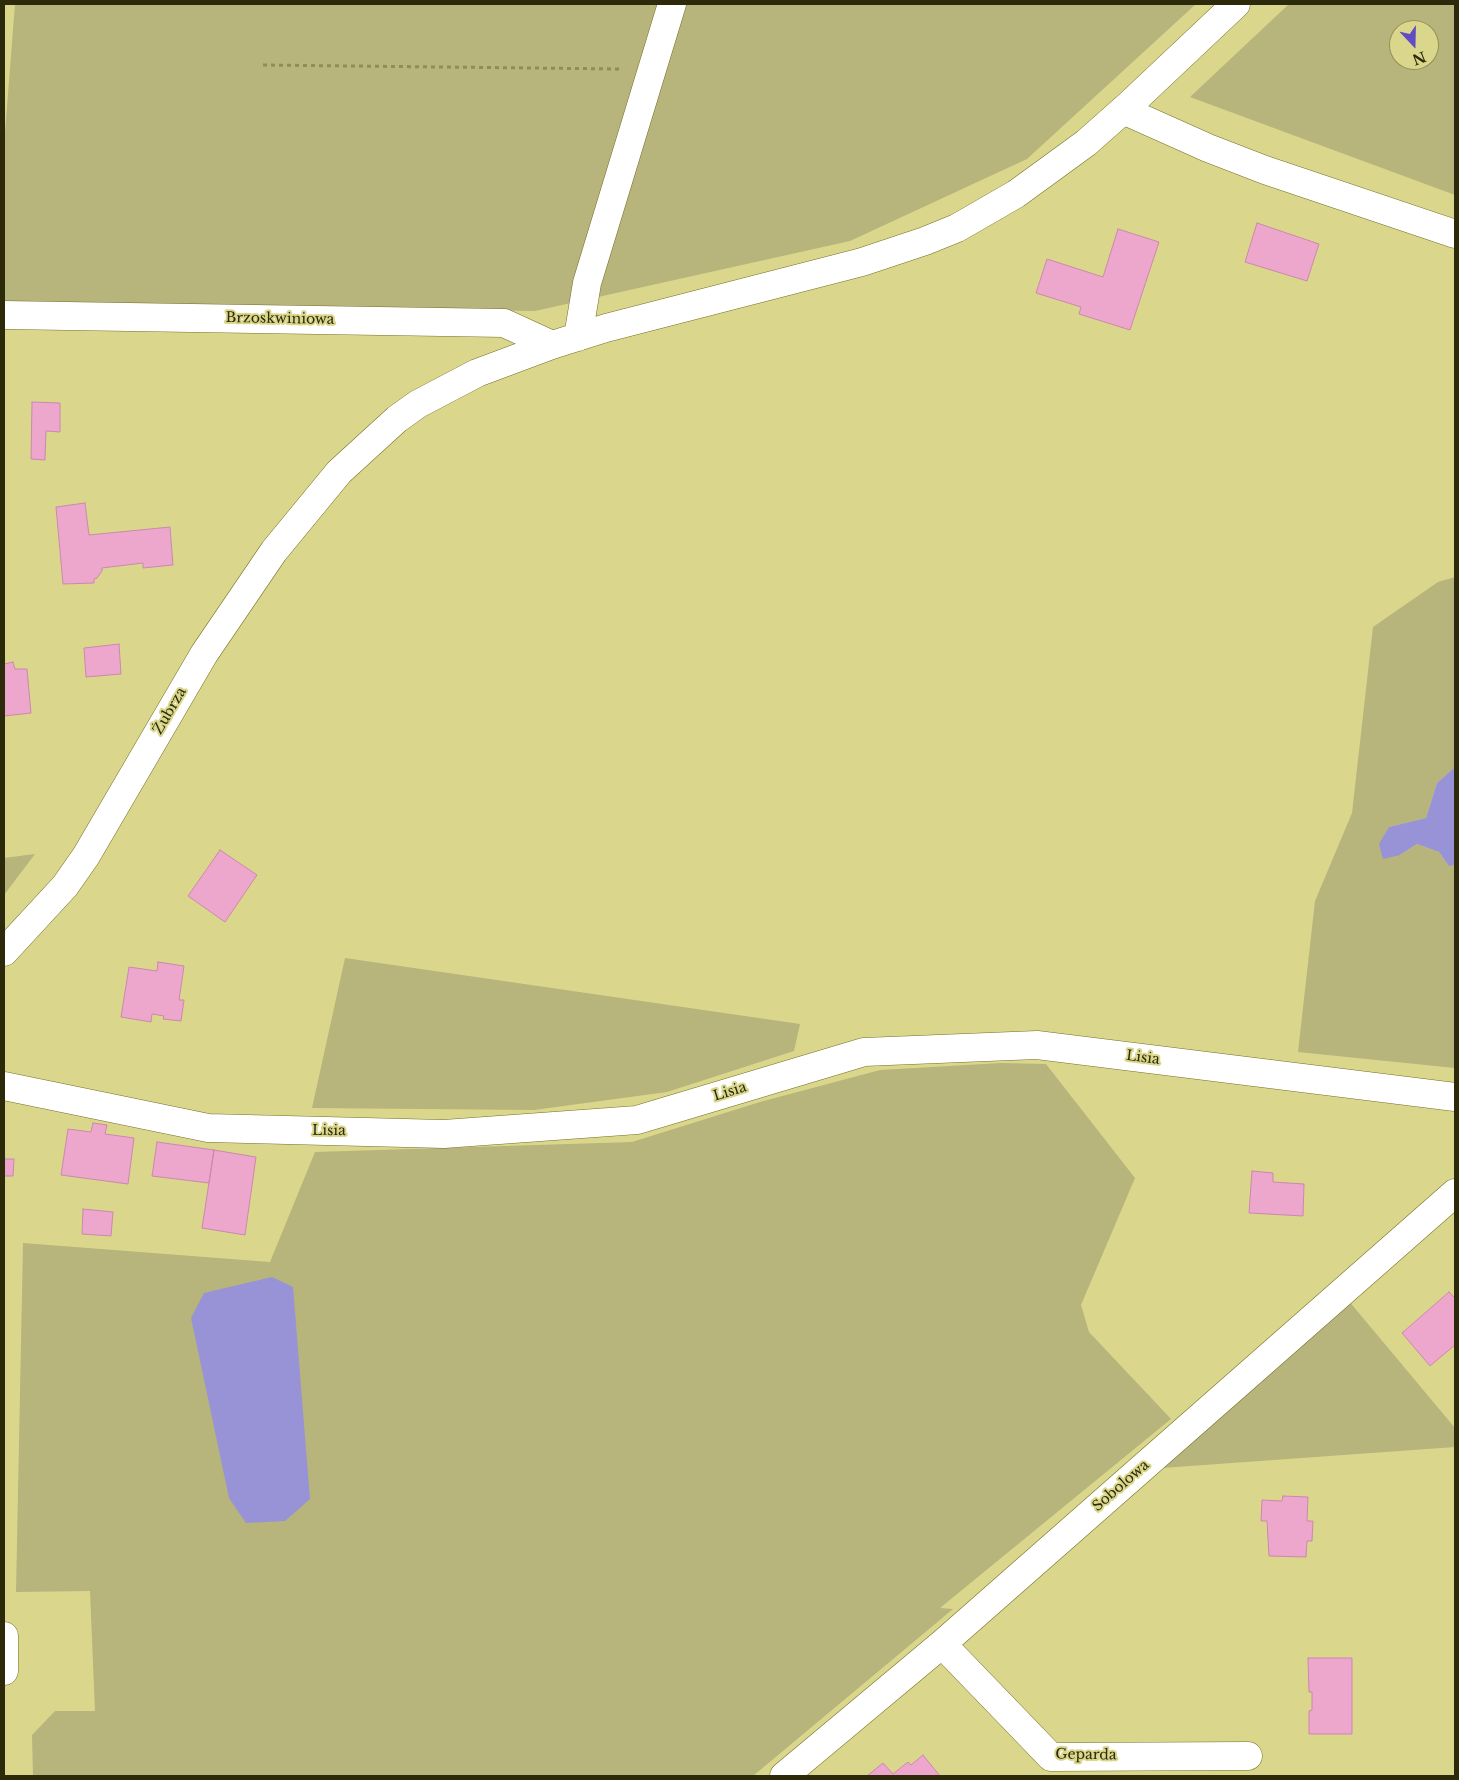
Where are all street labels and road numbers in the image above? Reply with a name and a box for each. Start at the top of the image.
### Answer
street label: Brzoskwiniowa [225,310,335,328]
street label: Żubrza [150,685,190,737]
street label: Lisia [1125,1048,1161,1068]
street label: Lisia [711,1079,749,1105]
street label: Lisia [312,1122,346,1140]
street label: Sobolowa [1089,1457,1153,1515]
street label: Geparda [1055,1746,1117,1764]

